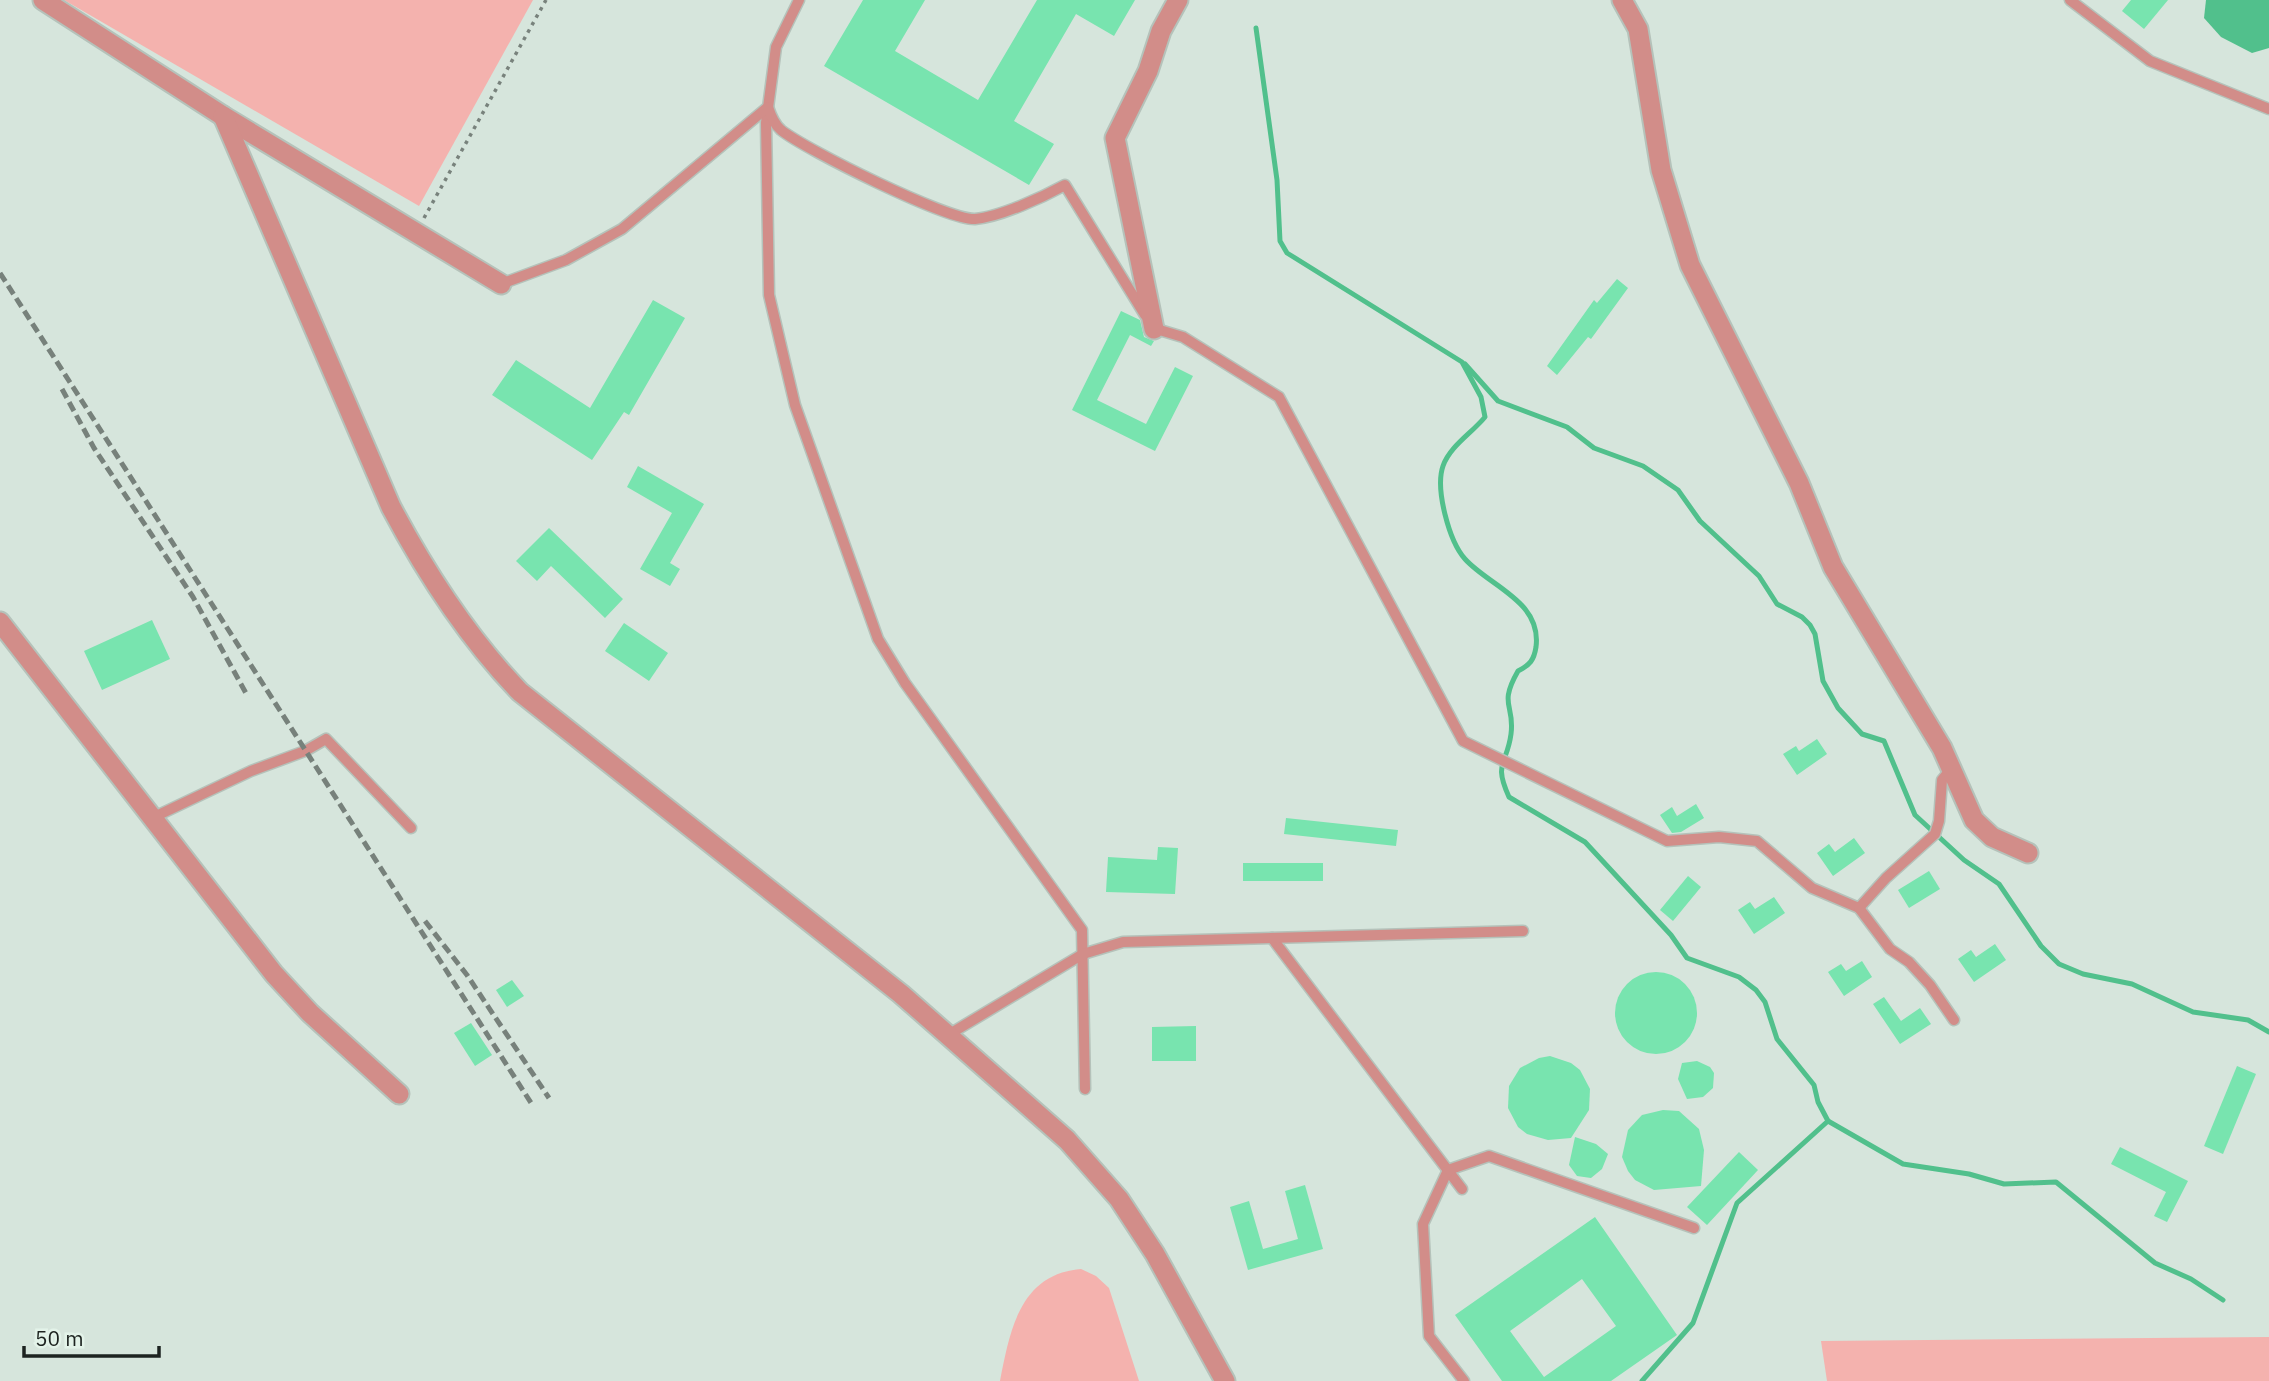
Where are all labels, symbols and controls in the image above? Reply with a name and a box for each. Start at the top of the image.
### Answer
scale bar [24,1314,159,1358]
text: 50 m [35,1324,84,1352]

